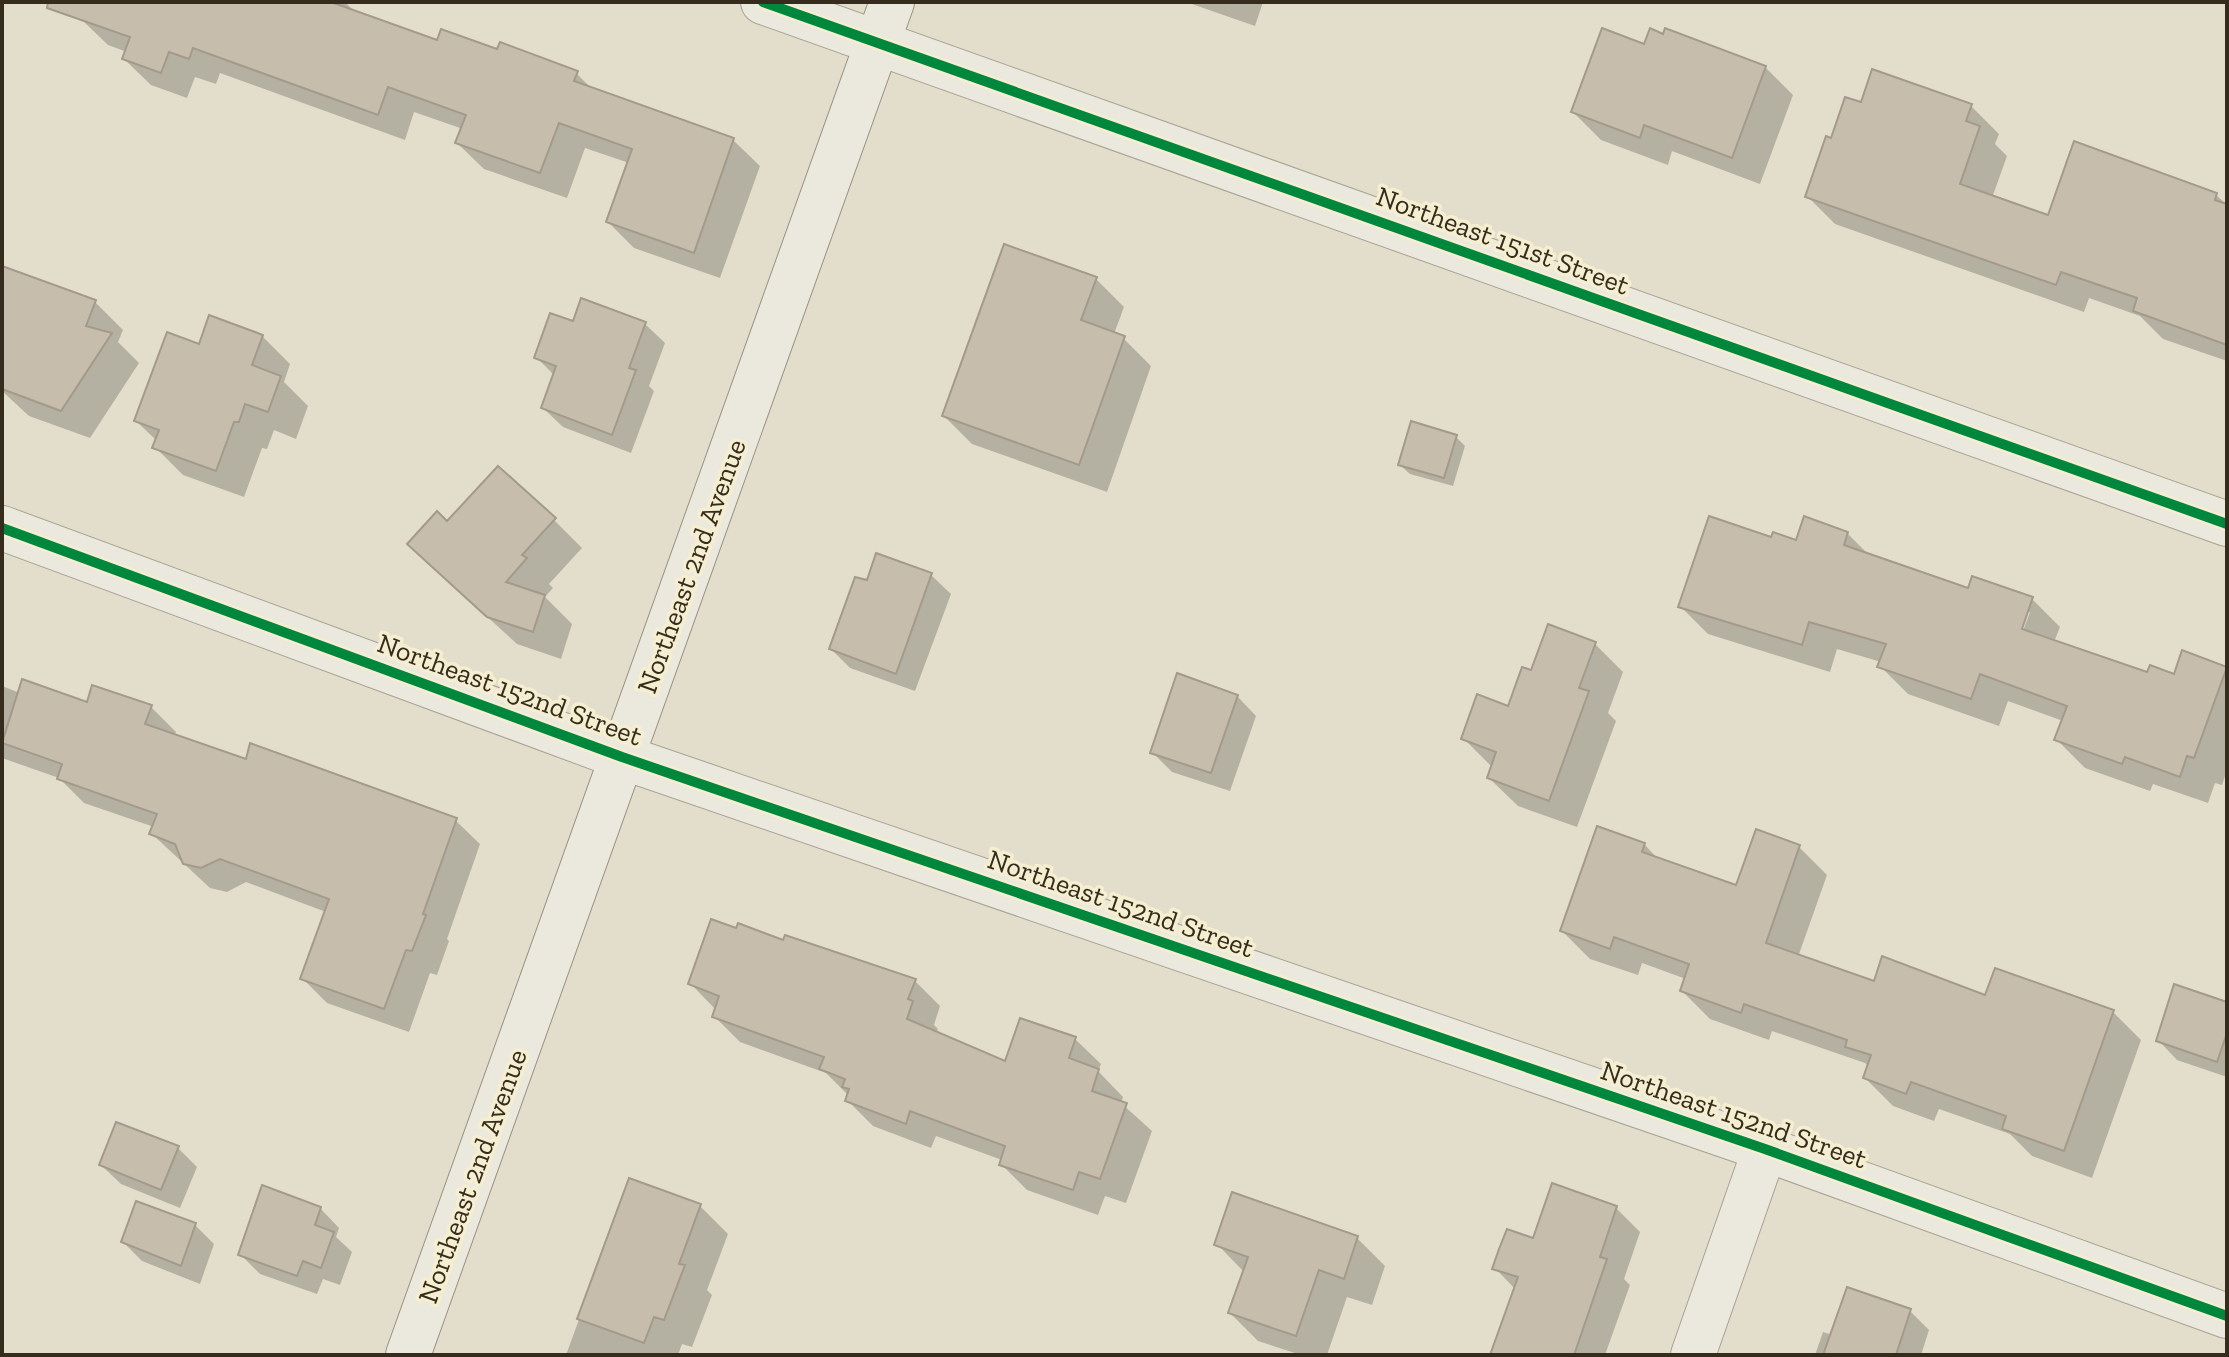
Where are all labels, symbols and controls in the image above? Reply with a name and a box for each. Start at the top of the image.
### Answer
street label: Northeast 151st Street [1372,179,1634,302]
street label: Northeast 2nd Avenue [630,435,753,698]
street label: Northeast 152nd Street [373,626,647,753]
street label: Northeast 152nd Street [984,842,1259,965]
street label: Northeast 2nd Avenue [411,1045,534,1308]
street label: Northeast 152nd Street [1597,1053,1872,1176]

